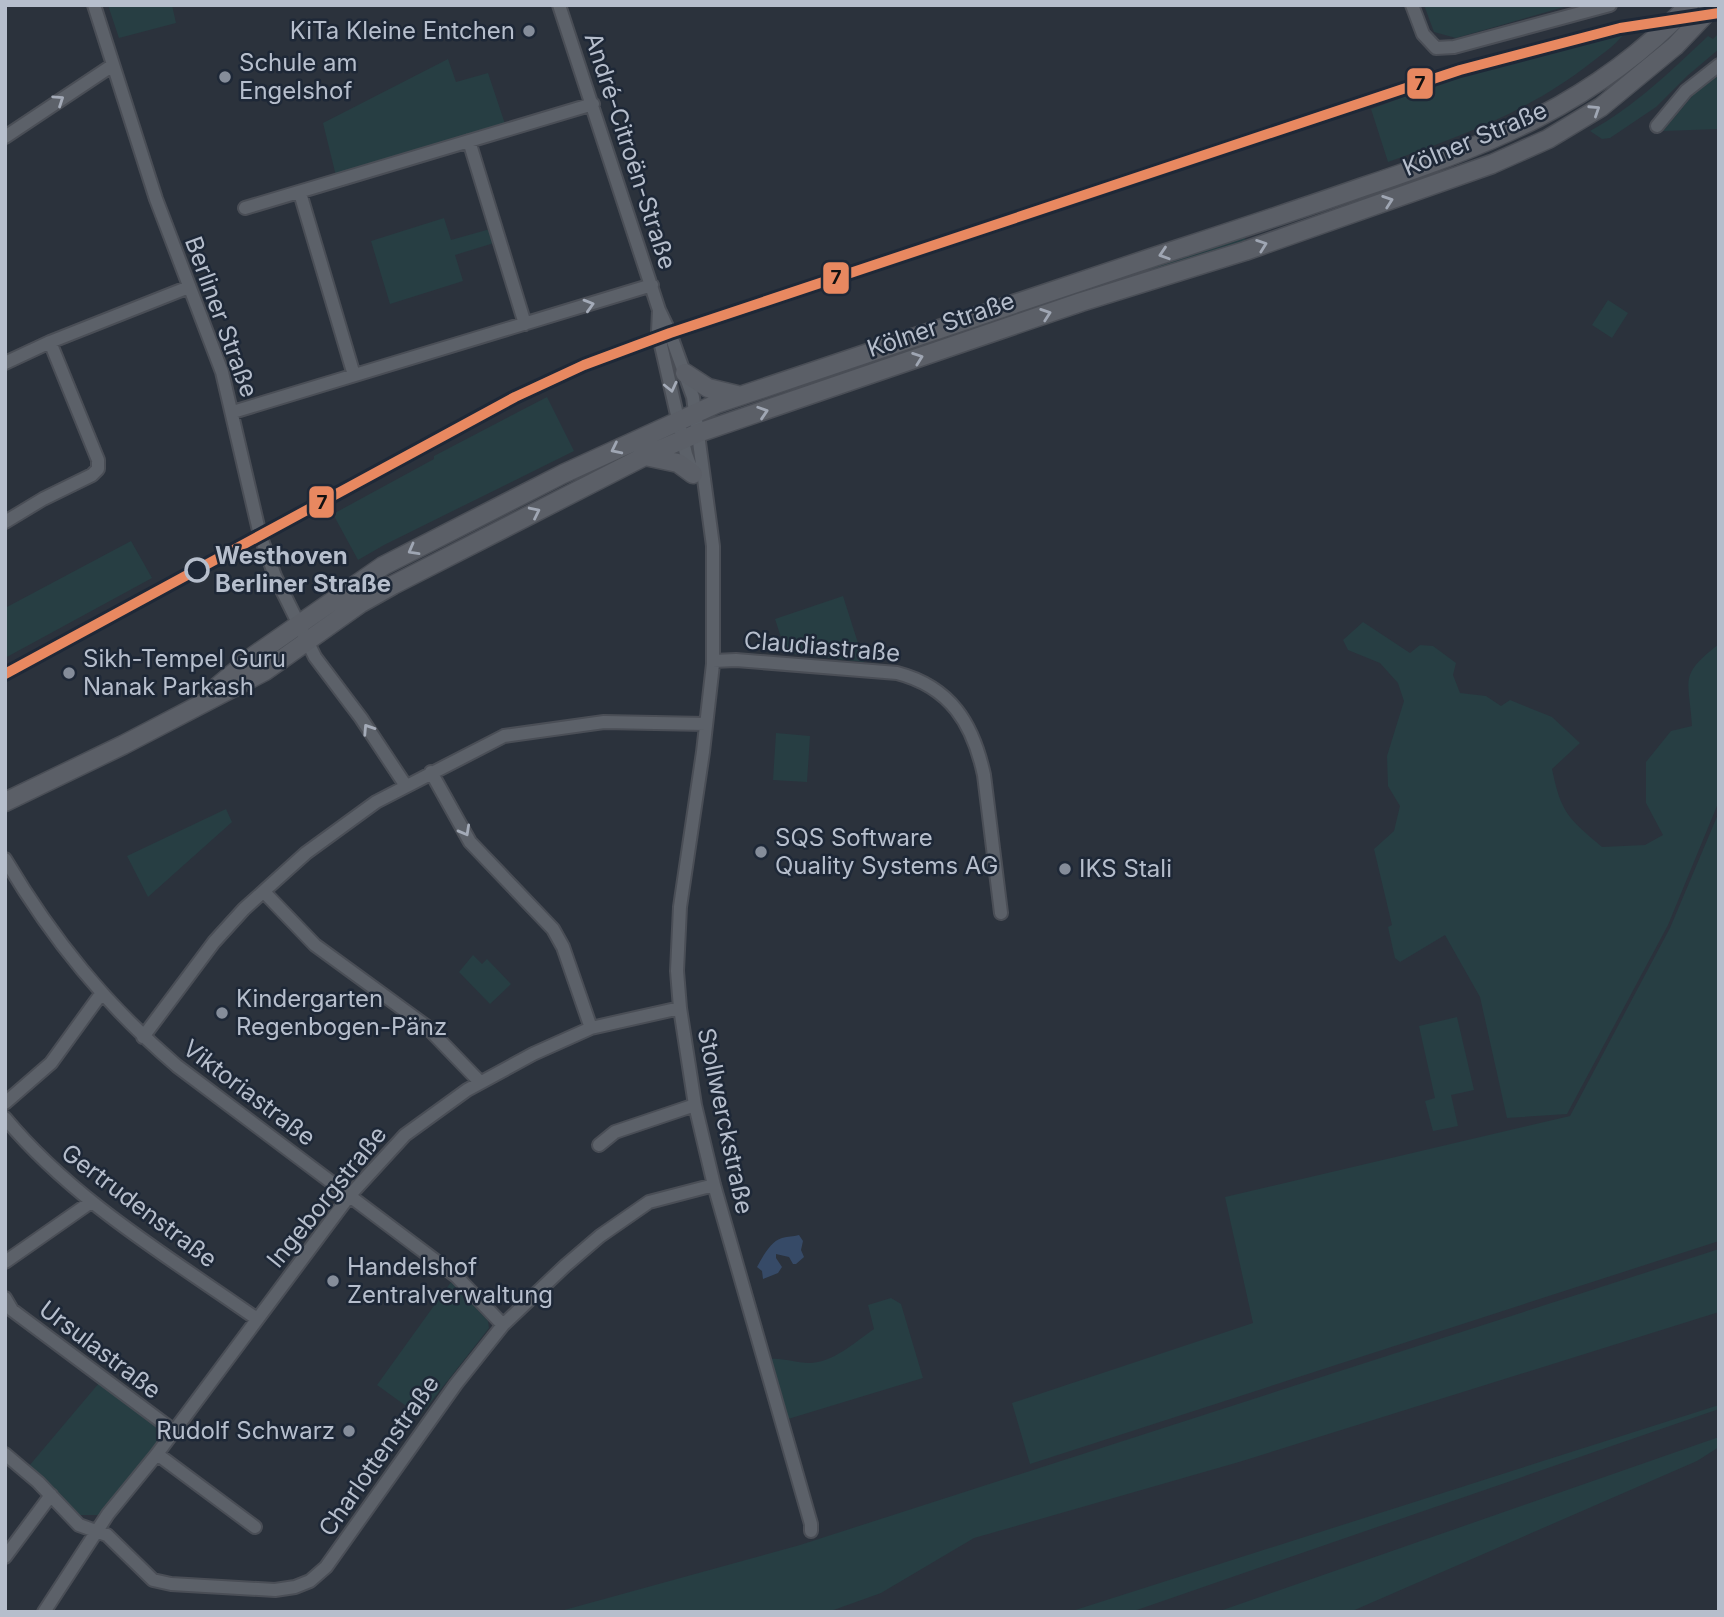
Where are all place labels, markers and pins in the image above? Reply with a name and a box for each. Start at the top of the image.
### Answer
place label: KiTa Kleine Entchen [290,16,515,45]
marker: KiTa Kleine Entchen [521,23,537,39]
place label: Schule am Engelshof [239,48,358,105]
marker: Schule am Engelshof [217,69,233,85]
place label: Westhoven Berliner Straße [215,541,391,598]
marker: Westhoven Berliner Straße [185,558,209,582]
place label: Sikh-Tempel Guru Nanak Parkash [83,644,286,701]
marker: Sikh-Tempel Guru Nanak Parkash [61,665,77,681]
place label: SQS Software Quality Systems AG [775,823,998,880]
marker: SQS Software Quality Systems AG [753,844,769,860]
place label: IKS Stali [1079,854,1172,883]
marker: IKS Stali [1057,861,1073,877]
place label: Kindergarten Regenbogen-Pänz [236,984,447,1041]
marker: Kindergarten Regenbogen-Pänz [214,1005,230,1021]
place label: Handelshof Zentralverwaltung [347,1252,553,1309]
marker: Handelshof Zentralverwaltung [325,1273,341,1289]
place label: Rudolf Schwarz [156,1416,335,1445]
marker: Rudolf Schwarz [341,1423,357,1439]

